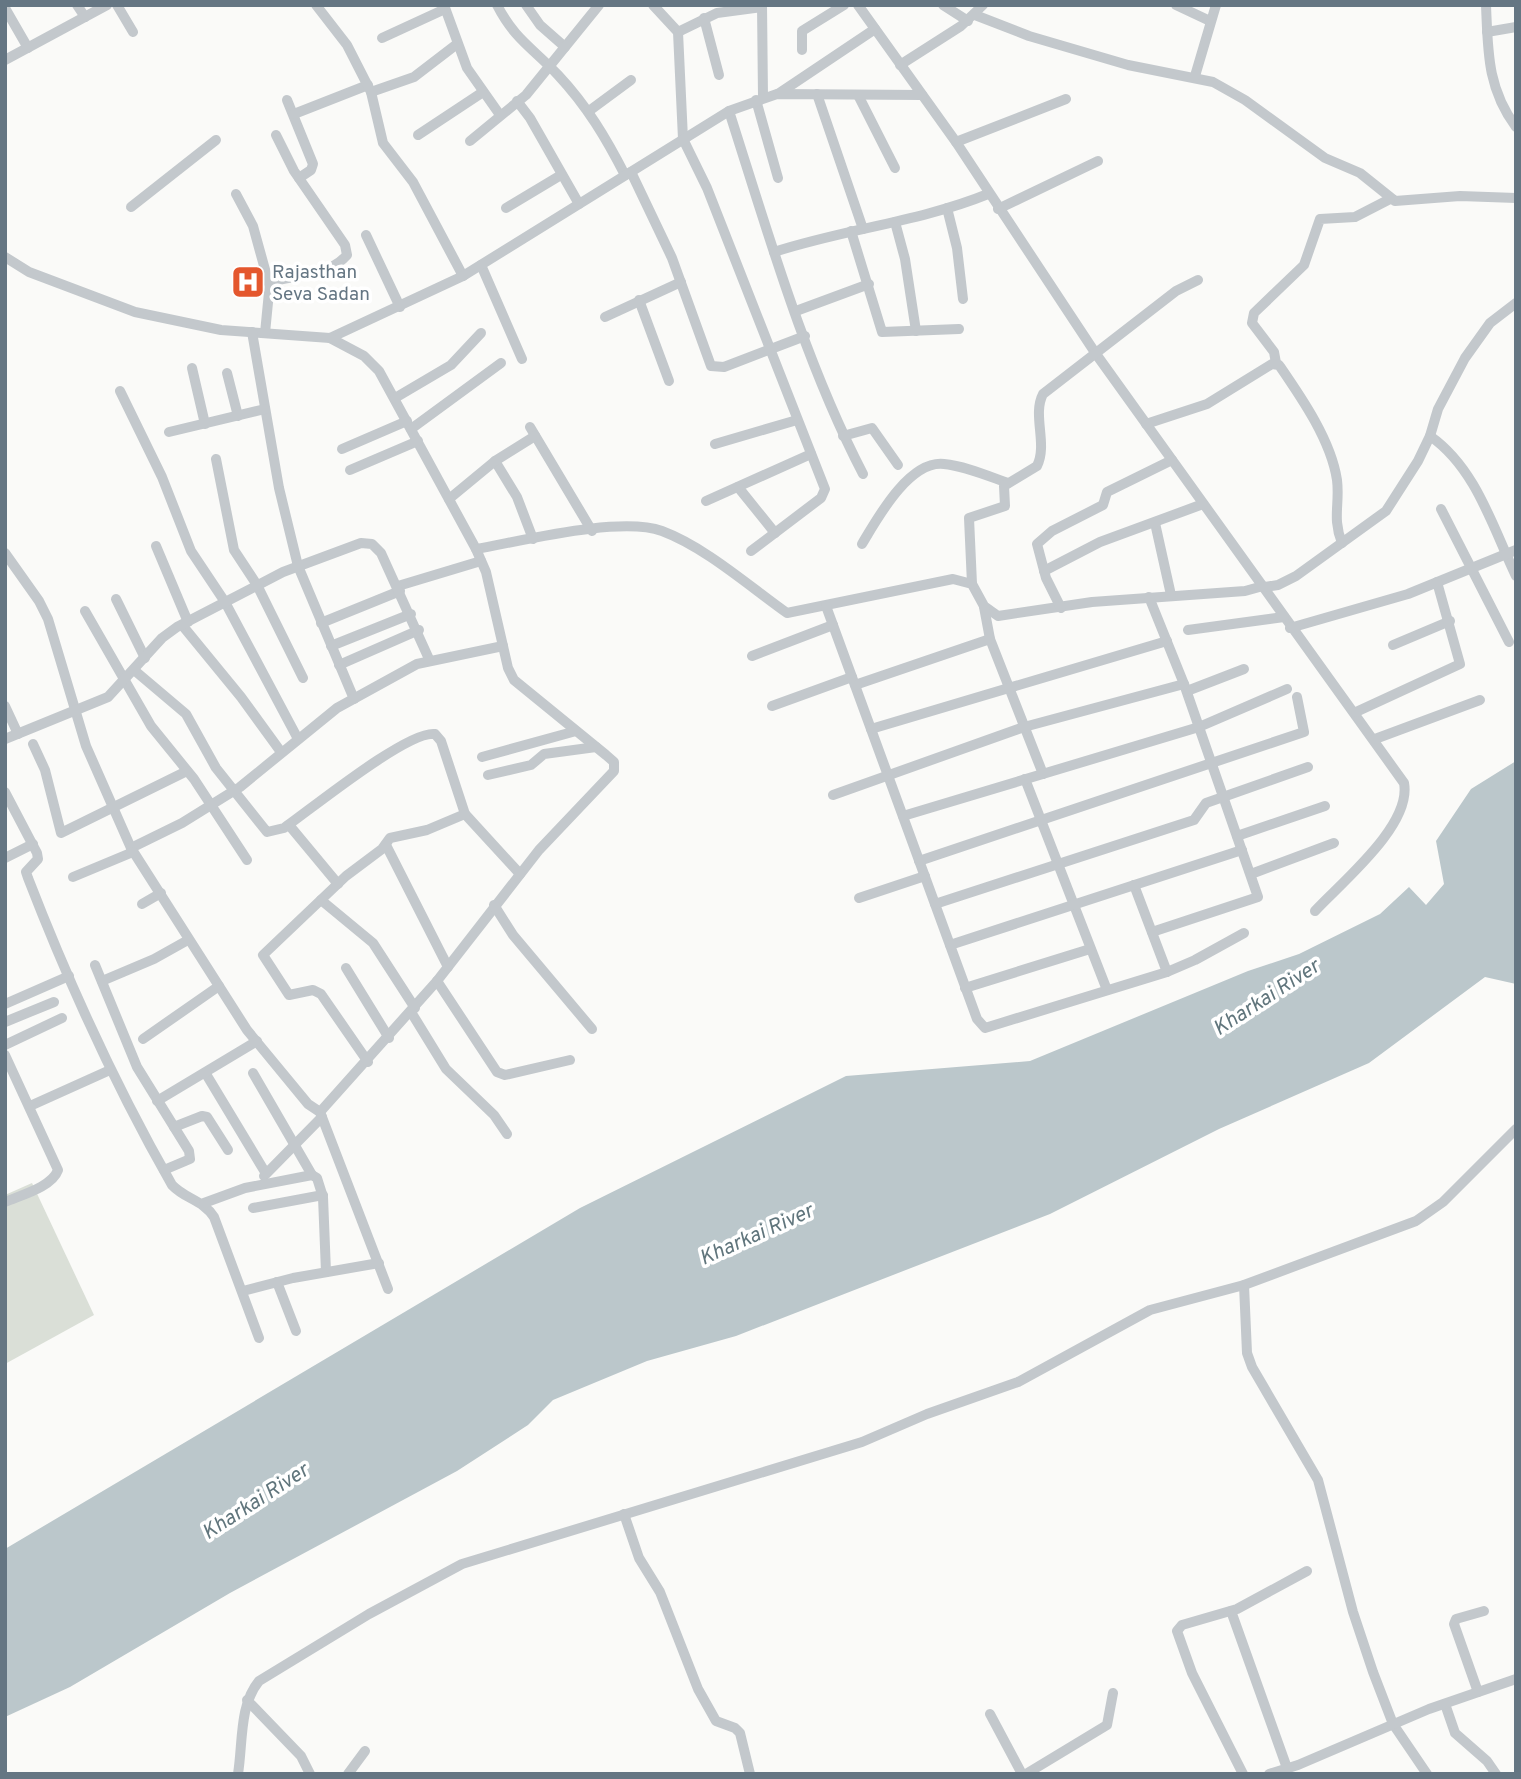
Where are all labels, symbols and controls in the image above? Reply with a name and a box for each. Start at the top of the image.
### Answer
place label: Rajasthan Seva Sadan [272,261,370,307]
hospital icon: Rajasthan Seva Sadan [229,263,267,301]
water label: Kharkai River [1208,953,1327,1043]
water label: Kharkai River [695,1197,820,1273]
water label: Kharkai River [197,1457,316,1547]

